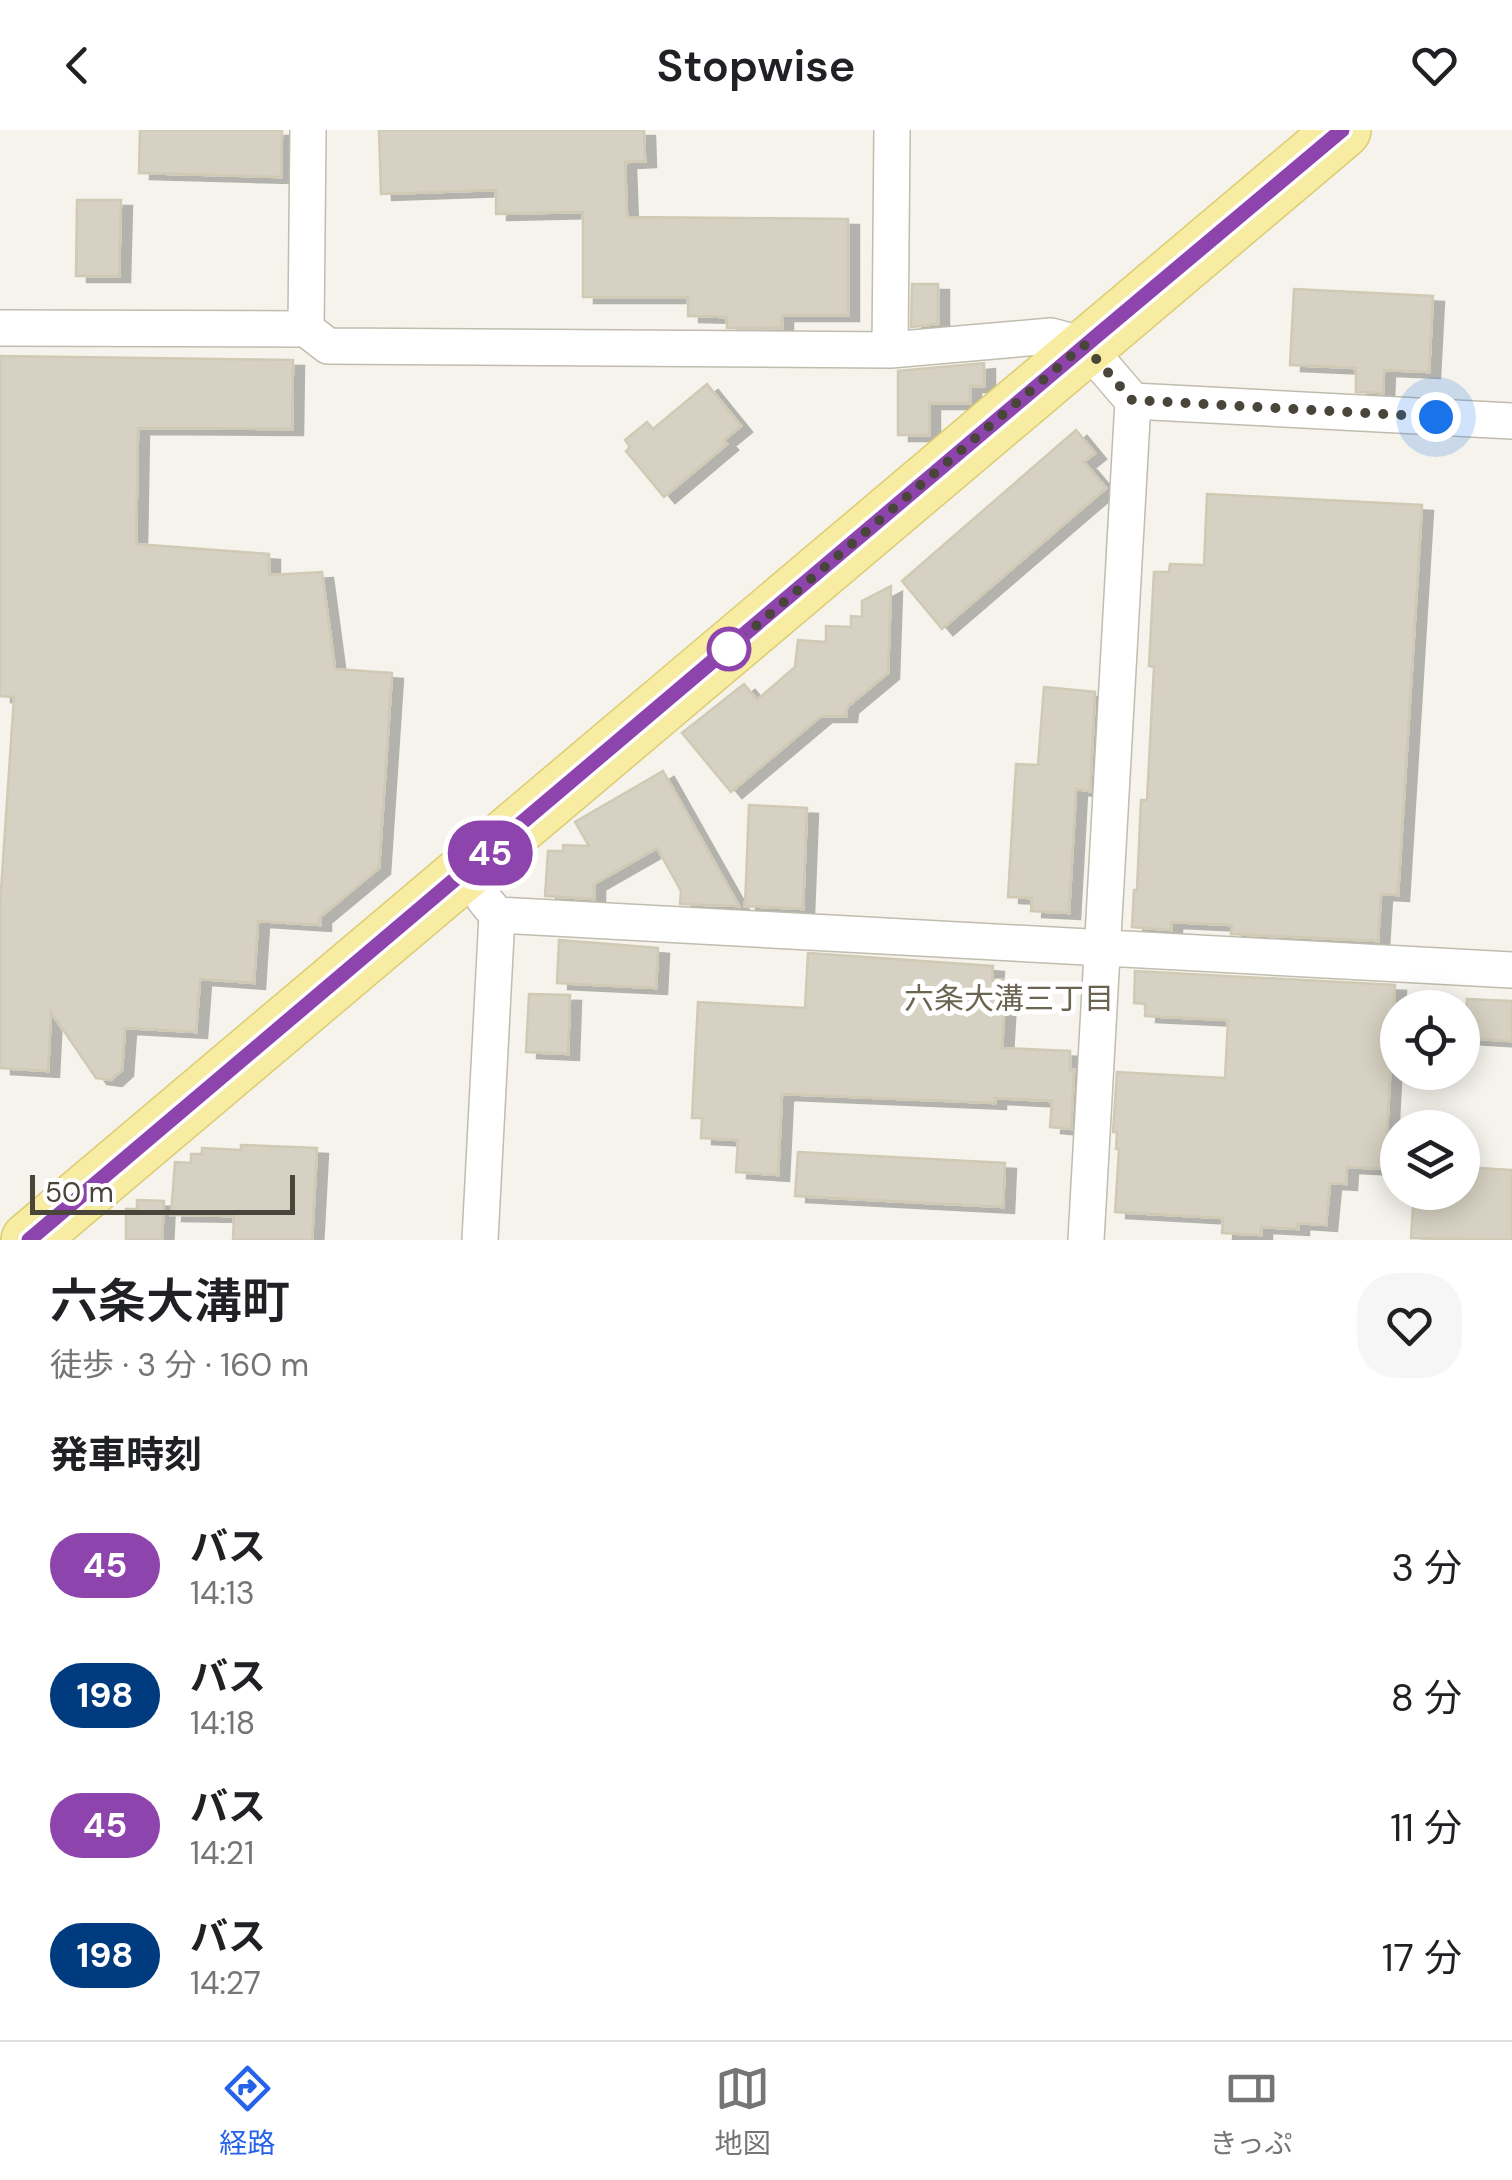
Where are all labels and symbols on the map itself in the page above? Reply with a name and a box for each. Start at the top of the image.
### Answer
your location [1411,392,1461,442]
unlabelled marker [708,628,750,670]
line badge: 45 [445,820,535,886]
district label: 六条大溝三丁目 [904,979,1114,1018]
scale bar [30,1170,295,1214]

